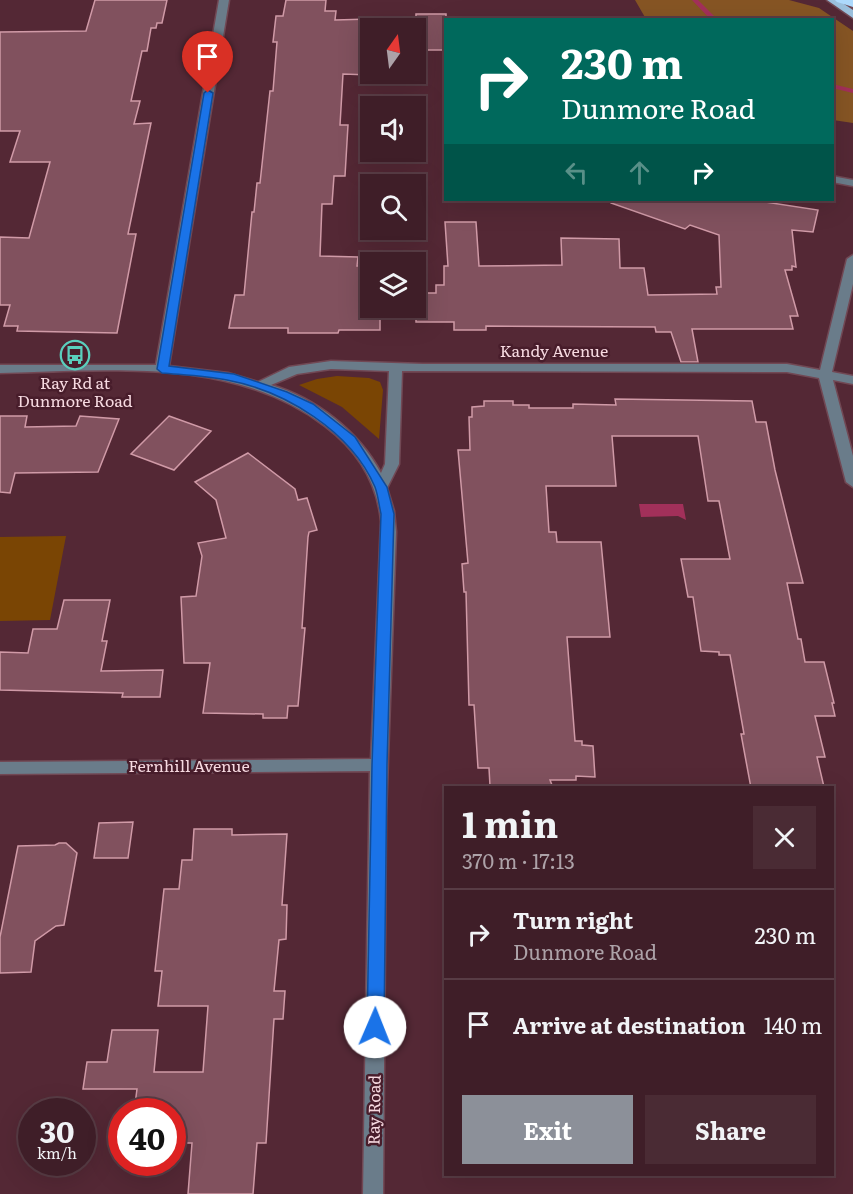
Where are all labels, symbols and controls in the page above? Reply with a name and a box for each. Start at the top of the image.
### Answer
north arrow [360,18,426,84]
map controls [360,18,426,318]
text: 230 m [561,30,683,92]
pin [182,31,233,93]
icon: arrive [191,40,224,73]
icon: right [462,42,540,120]
text: Dunmore Road [561,87,755,127]
button: sound [360,96,426,162]
icon: left [560,156,593,189]
icon: ahead [623,156,656,189]
icon: right [686,156,719,189]
button: search [360,174,426,240]
button: layers [360,252,426,318]
street label: Kandy Avenue [500,338,608,362]
bus stop icon: Ray Rd at Dunmore Road [59,339,91,371]
place label: Ray Rd at Dunmore Road [17,370,133,412]
street label: Fernhill Avenue [128,753,250,777]
text: 1 min [462,796,558,849]
button: close [753,806,816,869]
text: 370 m · 17:13 [462,845,575,875]
text: Turn right [513,903,633,936]
icon: right [462,918,495,951]
text: 230 m [754,918,816,951]
text: Dunmore Road [513,936,657,966]
position arrow [343,995,407,1059]
icon: arrive [462,1008,495,1041]
text: Arrive at destination [513,1008,746,1041]
text: 140 m [764,1008,822,1041]
street label: Ray Road [360,1074,386,1145]
button: Exit [462,1095,633,1164]
button: Share [645,1095,816,1164]
speed limit sign: 40 [108,1098,186,1176]
text: 30 [39,1108,75,1152]
text: km/h [37,1141,77,1164]

